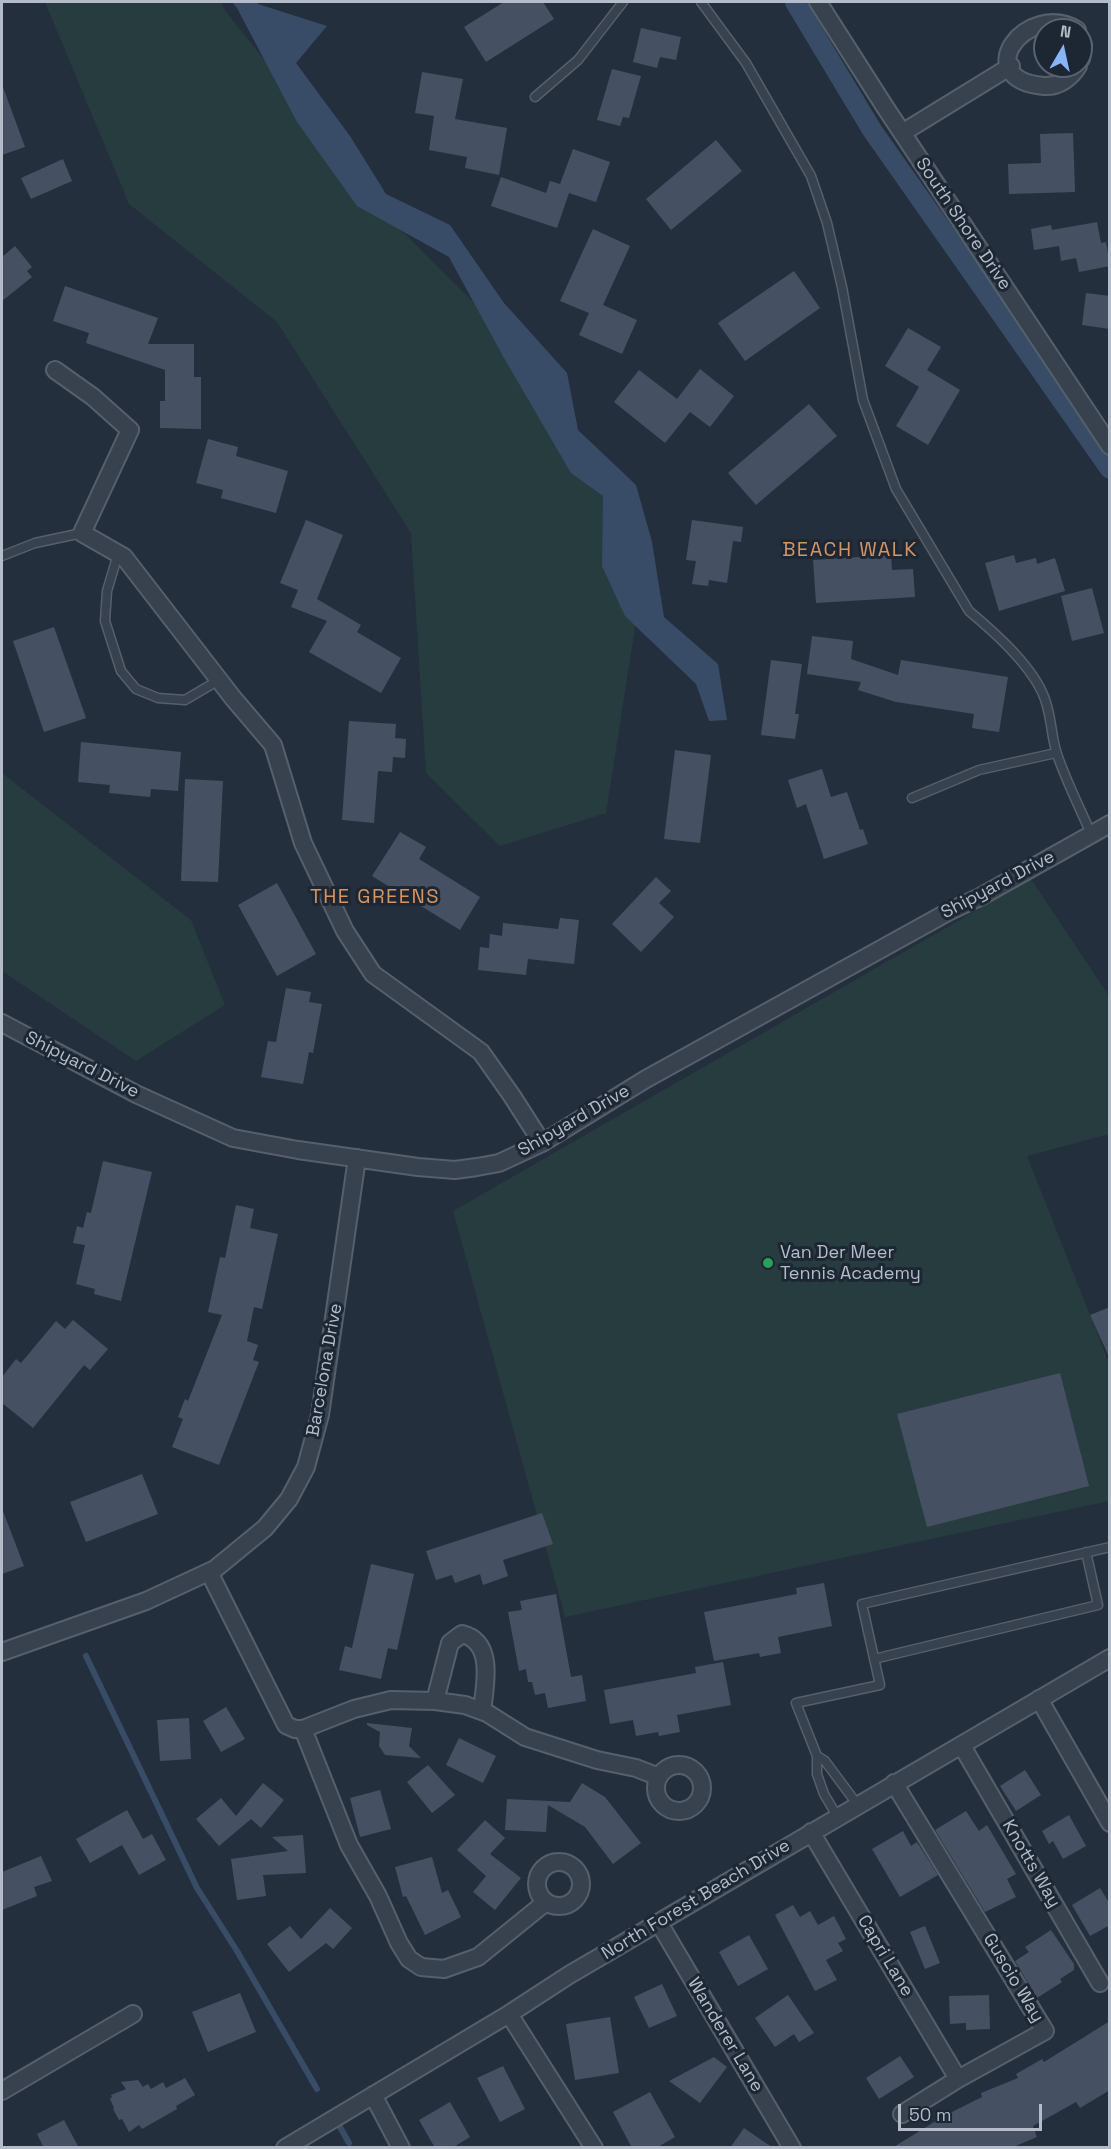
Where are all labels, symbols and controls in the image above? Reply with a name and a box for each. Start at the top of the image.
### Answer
north arrow [1033,18,1093,78]
text: N [1059,20,1073,43]
street label: South Shore Drive [911,154,1015,294]
district label: BEACH WALK [782,539,918,563]
street label: Shipyard Drive [938,846,1058,924]
district label: THE GREENS [310,886,440,910]
street label: Shipyard Drive [21,1027,143,1103]
street label: Shipyard Drive [514,1080,634,1162]
place label: Van Der Meer Tennis Academy [780,1242,921,1284]
marker: Van Der Meer Tennis Academy [761,1256,775,1270]
street label: Barcelona Drive [303,1302,347,1438]
street label: Knotts Way [997,1816,1065,1912]
street label: North Forest Beach Drive [598,1835,794,1965]
street label: Capri Lane [852,1911,918,2001]
street label: Guscio Way [978,1930,1048,2026]
street label: Wanderer Lane [682,1974,768,2096]
scale bar [901,2092,1045,2130]
text: 50 m [909,2103,951,2126]

